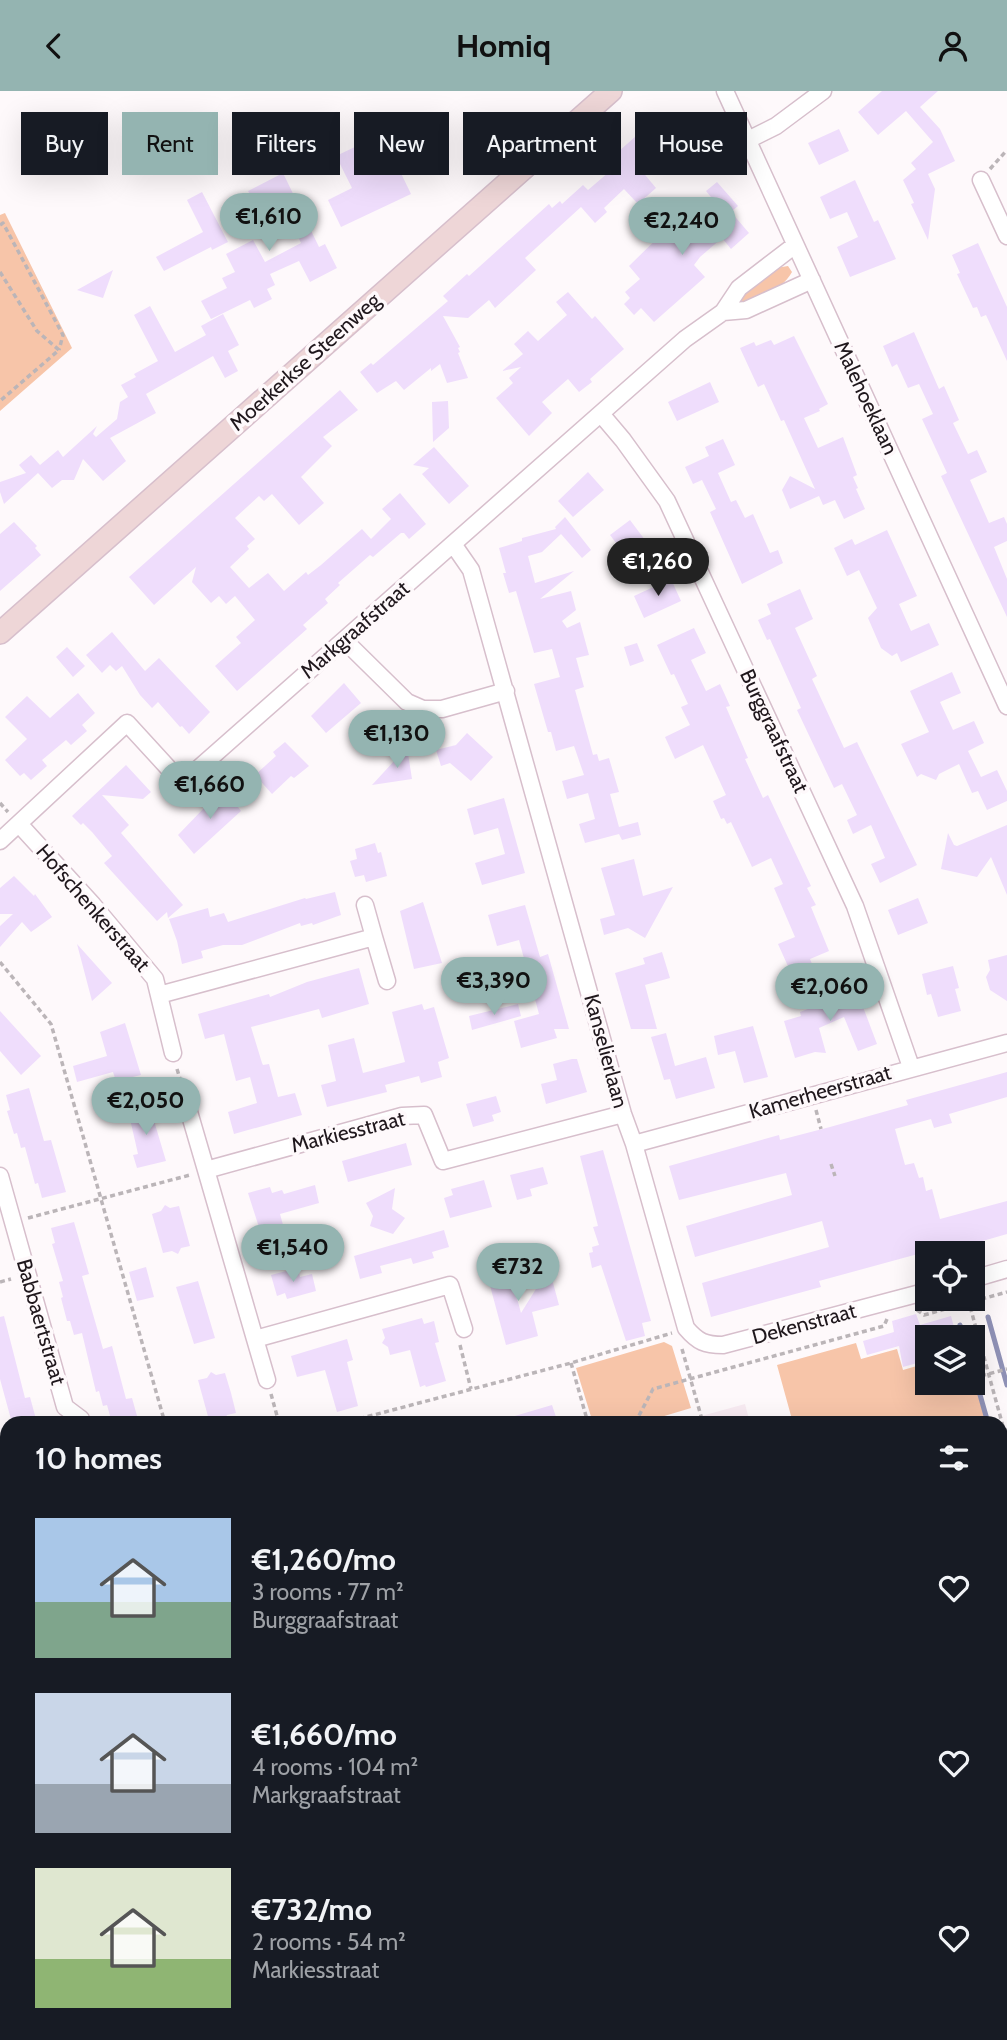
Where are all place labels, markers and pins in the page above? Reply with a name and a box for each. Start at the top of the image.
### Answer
pin: €1,610 [212,193,326,253]
pin: €2,240 [625,197,739,257]
pin: €1,260 [601,539,715,598]
pin: €1,130 [340,711,454,770]
pin: €1,660 [153,761,267,821]
pin: €3,390 [437,957,551,1017]
pin: €2,060 [773,963,887,1023]
pin: €2,050 [89,1077,203,1137]
pin: €1,540 [236,1225,350,1284]
pin: €732 [477,1243,559,1303]

